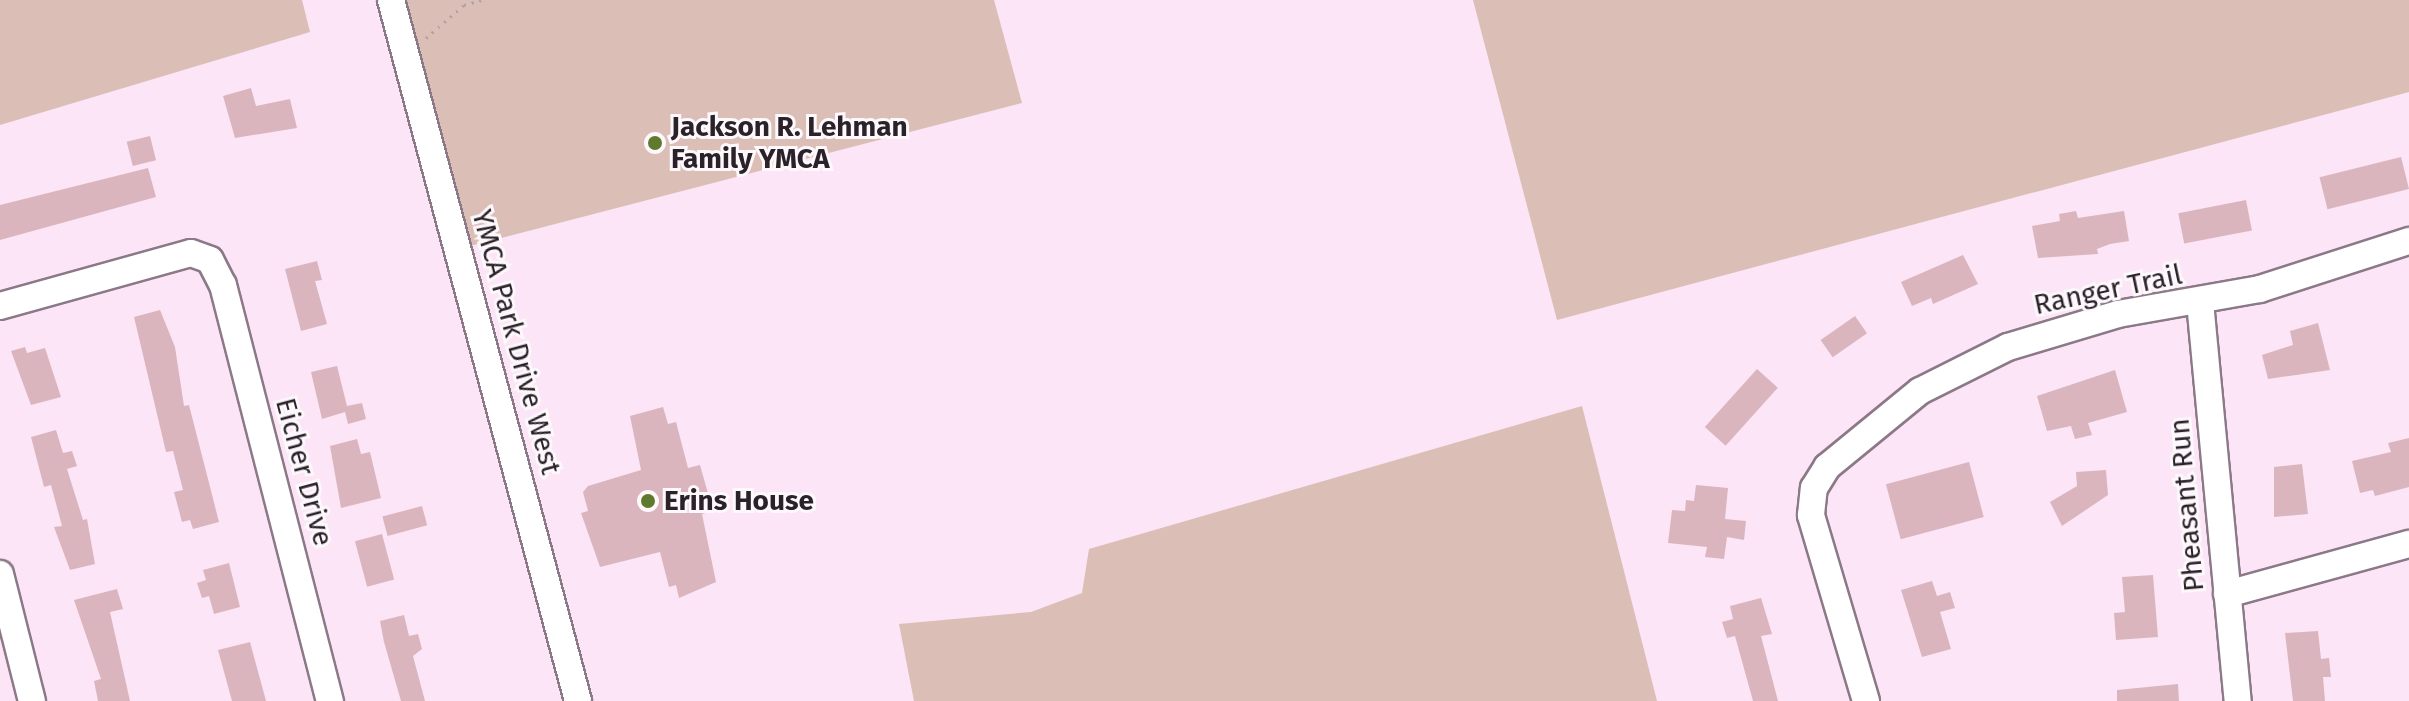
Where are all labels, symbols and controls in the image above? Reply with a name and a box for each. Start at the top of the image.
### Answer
place label: Jackson R. Lehman Family YMCA [671,110,908,176]
marker: Jackson R. Lehman Family YMCA [646,134,664,152]
street label: YMCA Park Drive West [465,206,567,478]
street label: Ranger Trail [2031,258,2185,322]
street label: Eicher Drive [268,394,340,550]
street label: Pheasant Run [2163,417,2211,593]
place label: Erins House [664,484,814,518]
marker: Erins House [639,492,657,510]

